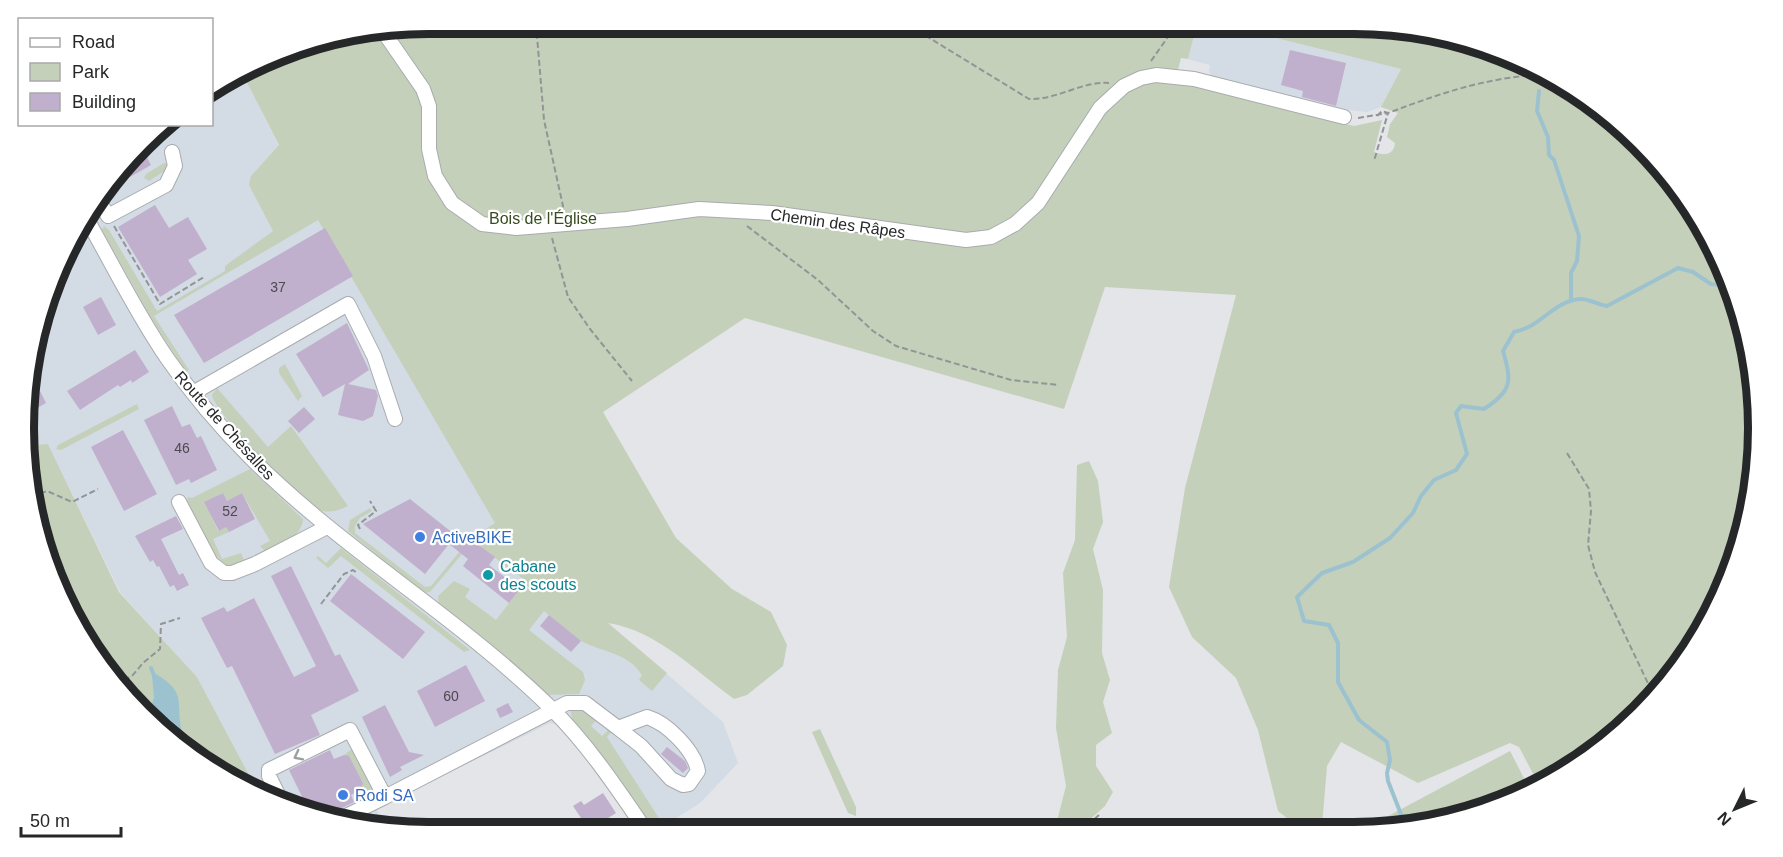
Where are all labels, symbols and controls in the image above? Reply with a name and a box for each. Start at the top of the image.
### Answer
legend [18,18,213,126]
text: Road [72,32,115,52]
text: Park [72,62,110,82]
text: Building [72,92,136,112]
street label: Chemin des Râpes [769,206,906,241]
park label: Bois de l'Église [489,209,597,227]
house number: 37 [270,279,286,295]
street label: Route de Chésalles [172,368,278,483]
house number: 46 [174,440,190,456]
house number: 52 [222,503,238,519]
place label: ActiveBIKE [432,529,512,546]
marker: ActiveBIKE [413,530,427,544]
place label: Cabane des scouts [500,558,576,593]
marker: Cabane des scouts [481,568,495,582]
house number: 60 [443,688,459,704]
one-way arrow [293,749,304,760]
north arrow [1705,779,1765,839]
place label: Rodi SA [355,787,414,804]
marker: Rodi SA [336,788,350,802]
scale bar [21,800,122,838]
text: N [1714,809,1735,829]
text: 50 m [30,811,70,831]

